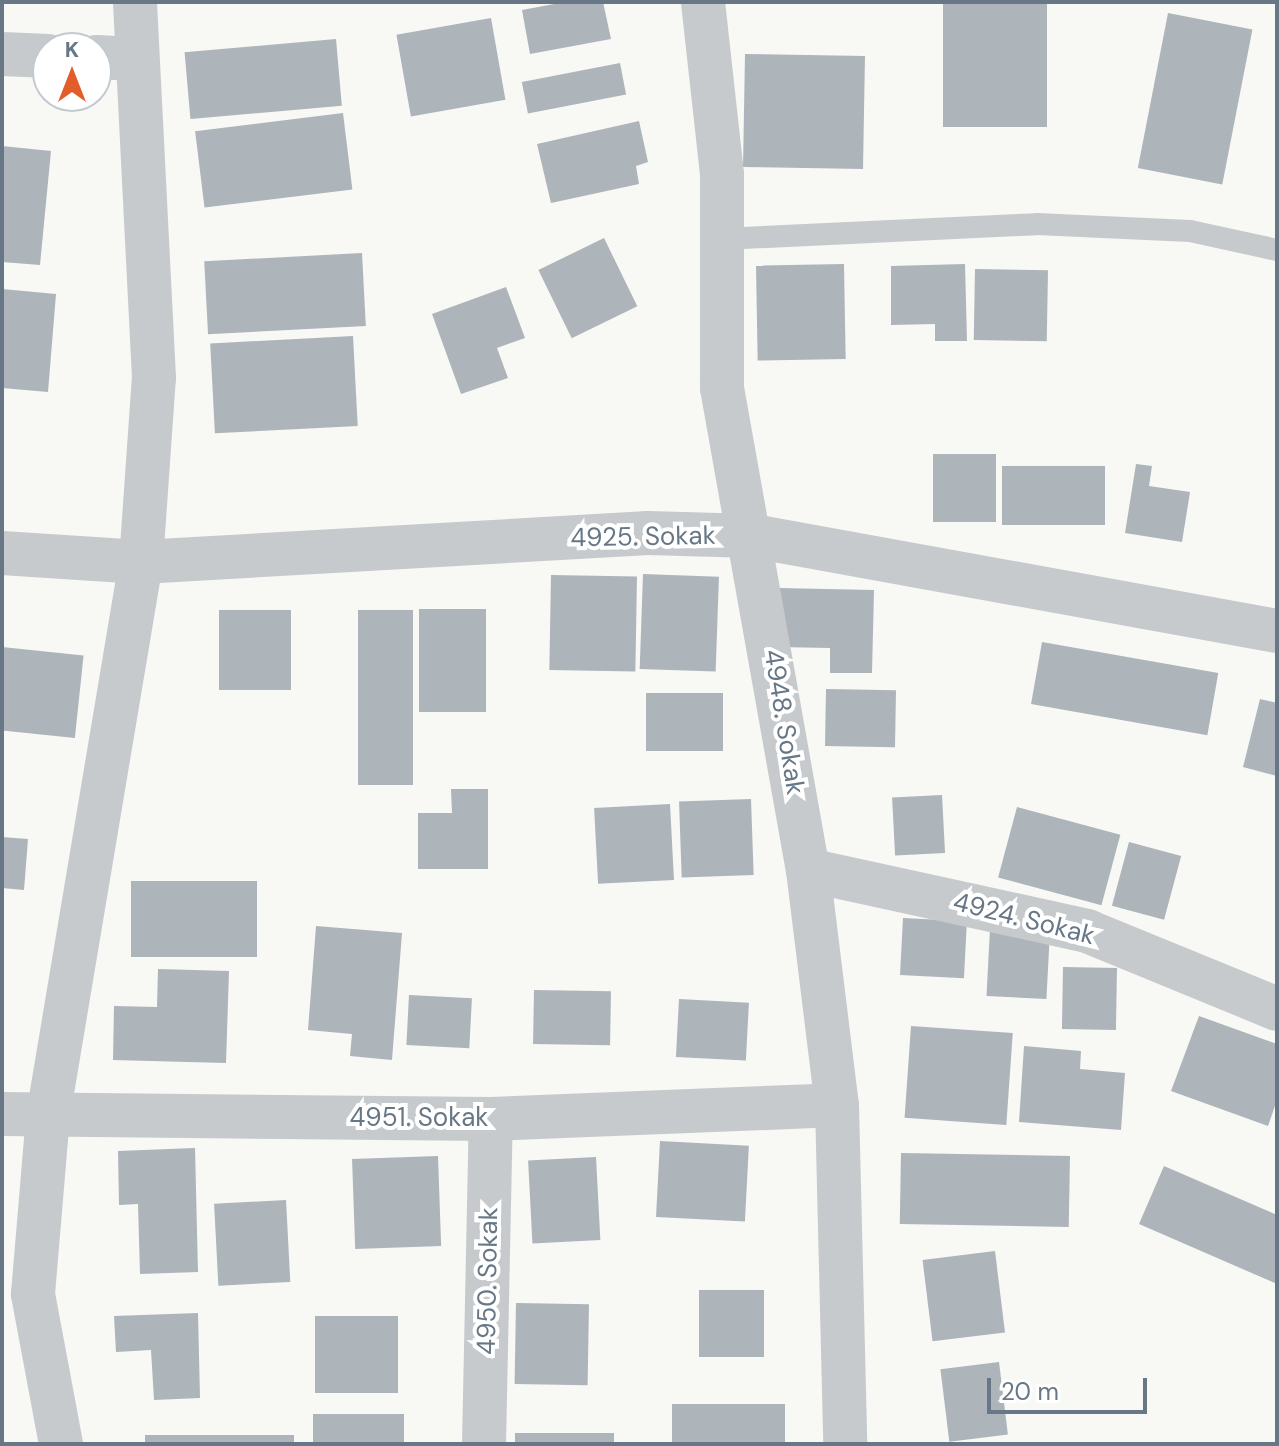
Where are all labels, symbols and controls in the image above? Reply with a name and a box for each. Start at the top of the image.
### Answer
north arrow [32,32,112,112]
text: K [65,35,79,64]
street label: 4925. Sokak [570,520,716,554]
street label: 4948. Sokak [757,647,811,797]
street label: 4924. Sokak [950,886,1098,952]
street label: 4951. Sokak [350,1102,488,1134]
street label: 4950. Sokak [471,1207,505,1355]
scale bar [991,1362,1151,1412]
text: 20 m [1001,1376,1059,1407]

